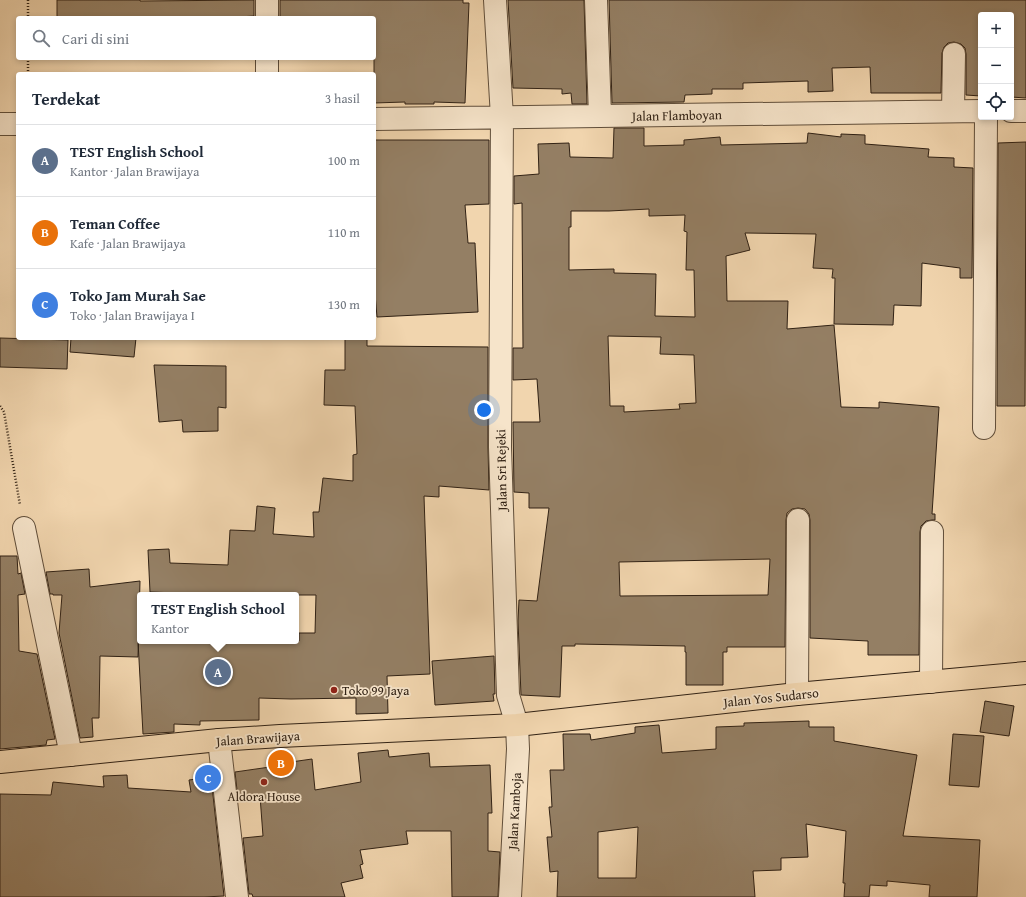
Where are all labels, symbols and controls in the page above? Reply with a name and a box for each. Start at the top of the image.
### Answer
map controls [978,12,1014,120]
button: + [978,12,1014,48]
search box [16,16,376,60]
icon: search [30,27,52,49]
text: Cari di sini [62,28,129,49]
button: − [978,48,1014,84]
button: locate [978,84,1014,120]
text: Terdekat [32,86,100,111]
text: 3 hasil [325,89,360,108]
street label: Jalan Flamboyan [630,105,723,126]
text: TEST English School [70,141,204,162]
text: A [41,151,49,170]
text: 100 m [328,151,360,170]
text: Kantor · Jalan Brawijaya [70,162,199,181]
text: Teman Coffee [70,213,160,234]
text: B [41,223,49,242]
text: 110 m [328,223,360,242]
text: Kafe · Jalan Brawijaya [70,234,186,253]
text: Toko Jam Murah Sae [70,285,206,306]
text: C [41,295,49,314]
text: 130 m [328,295,360,314]
text: Toko · Jalan Brawijaya I [70,306,195,325]
your location [474,400,494,420]
street label: Jalan Sri Rejeki [491,429,512,513]
popup [137,592,299,644]
text: TEST English School [151,598,285,619]
text: Kantor [151,619,189,638]
pin: A [205,657,231,687]
place label: Toko 99 Jaya [342,681,410,700]
street label: Jalan Yos Sudarso [721,683,820,712]
marker: Toko 99 Jaya [329,685,339,695]
street label: Jalan Brawijaya [214,726,301,751]
pin: B [268,748,294,778]
pin: C [195,763,221,793]
street label: Jalan Kamboja [503,771,526,852]
marker: Aldora House [259,777,269,787]
place label: Aldora House [228,787,300,806]

